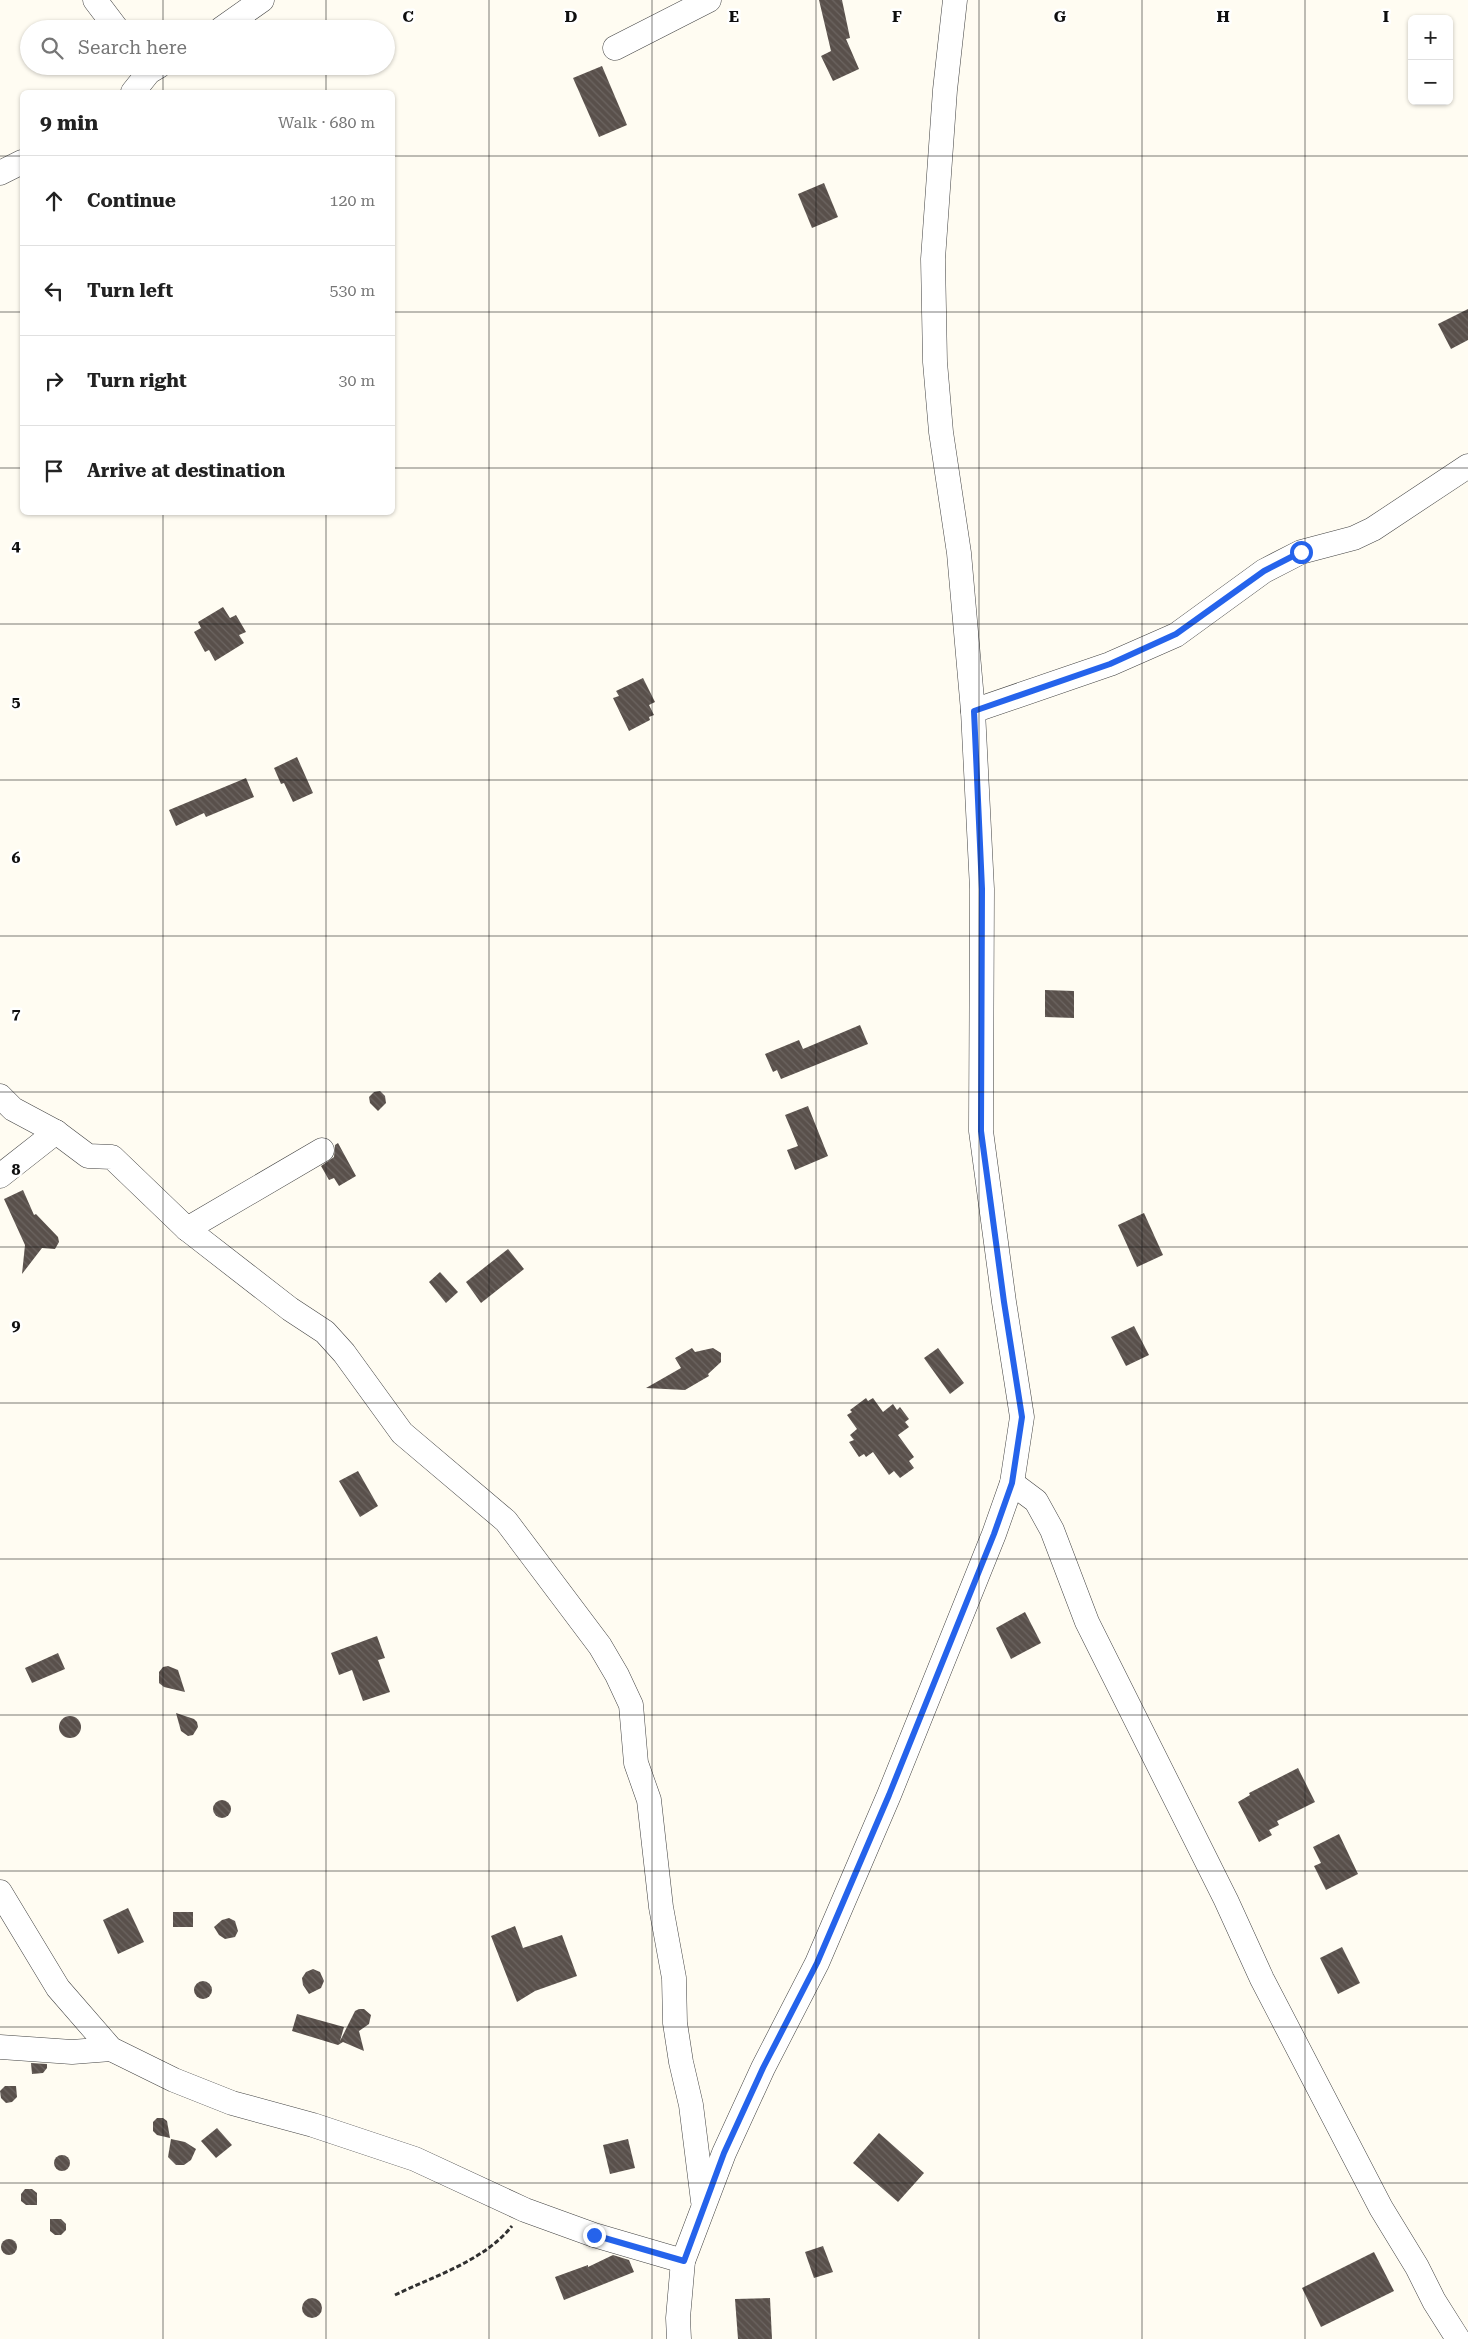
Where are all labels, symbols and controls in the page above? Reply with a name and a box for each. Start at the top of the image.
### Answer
text: C [402,7,414,26]
text: D [565,7,578,26]
text: E [729,7,739,26]
text: F [892,7,902,26]
text: G [1054,7,1067,26]
text: H [1216,7,1230,26]
text: I [1383,7,1389,26]
map controls [1408,15,1453,105]
button: + [1408,15,1453,60]
search box [20,20,395,75]
icon: search [38,34,66,62]
text: Search here [78,36,187,59]
button: − [1408,60,1453,105]
text: 9 min [40,111,98,135]
text: Walk · 680 m [278,113,375,132]
icon: ahead [40,187,68,215]
text: Continue [87,189,176,212]
text: 120 m [329,191,375,210]
icon: left [40,277,68,305]
text: Turn left [87,279,173,302]
text: 530 m [329,281,375,300]
icon: right [40,367,68,395]
text: Turn right [87,369,187,392]
text: 30 m [338,371,375,390]
icon: arrive [40,457,68,485]
text: Arrive at destination [87,459,285,482]
text: 4 [12,536,21,555]
route start [1290,541,1313,564]
text: 5 [12,692,21,711]
text: 6 [12,848,21,867]
text: 7 [12,1004,21,1023]
text: 8 [12,1160,21,1179]
text: 9 [12,1316,21,1335]
route end [583,2224,606,2247]

